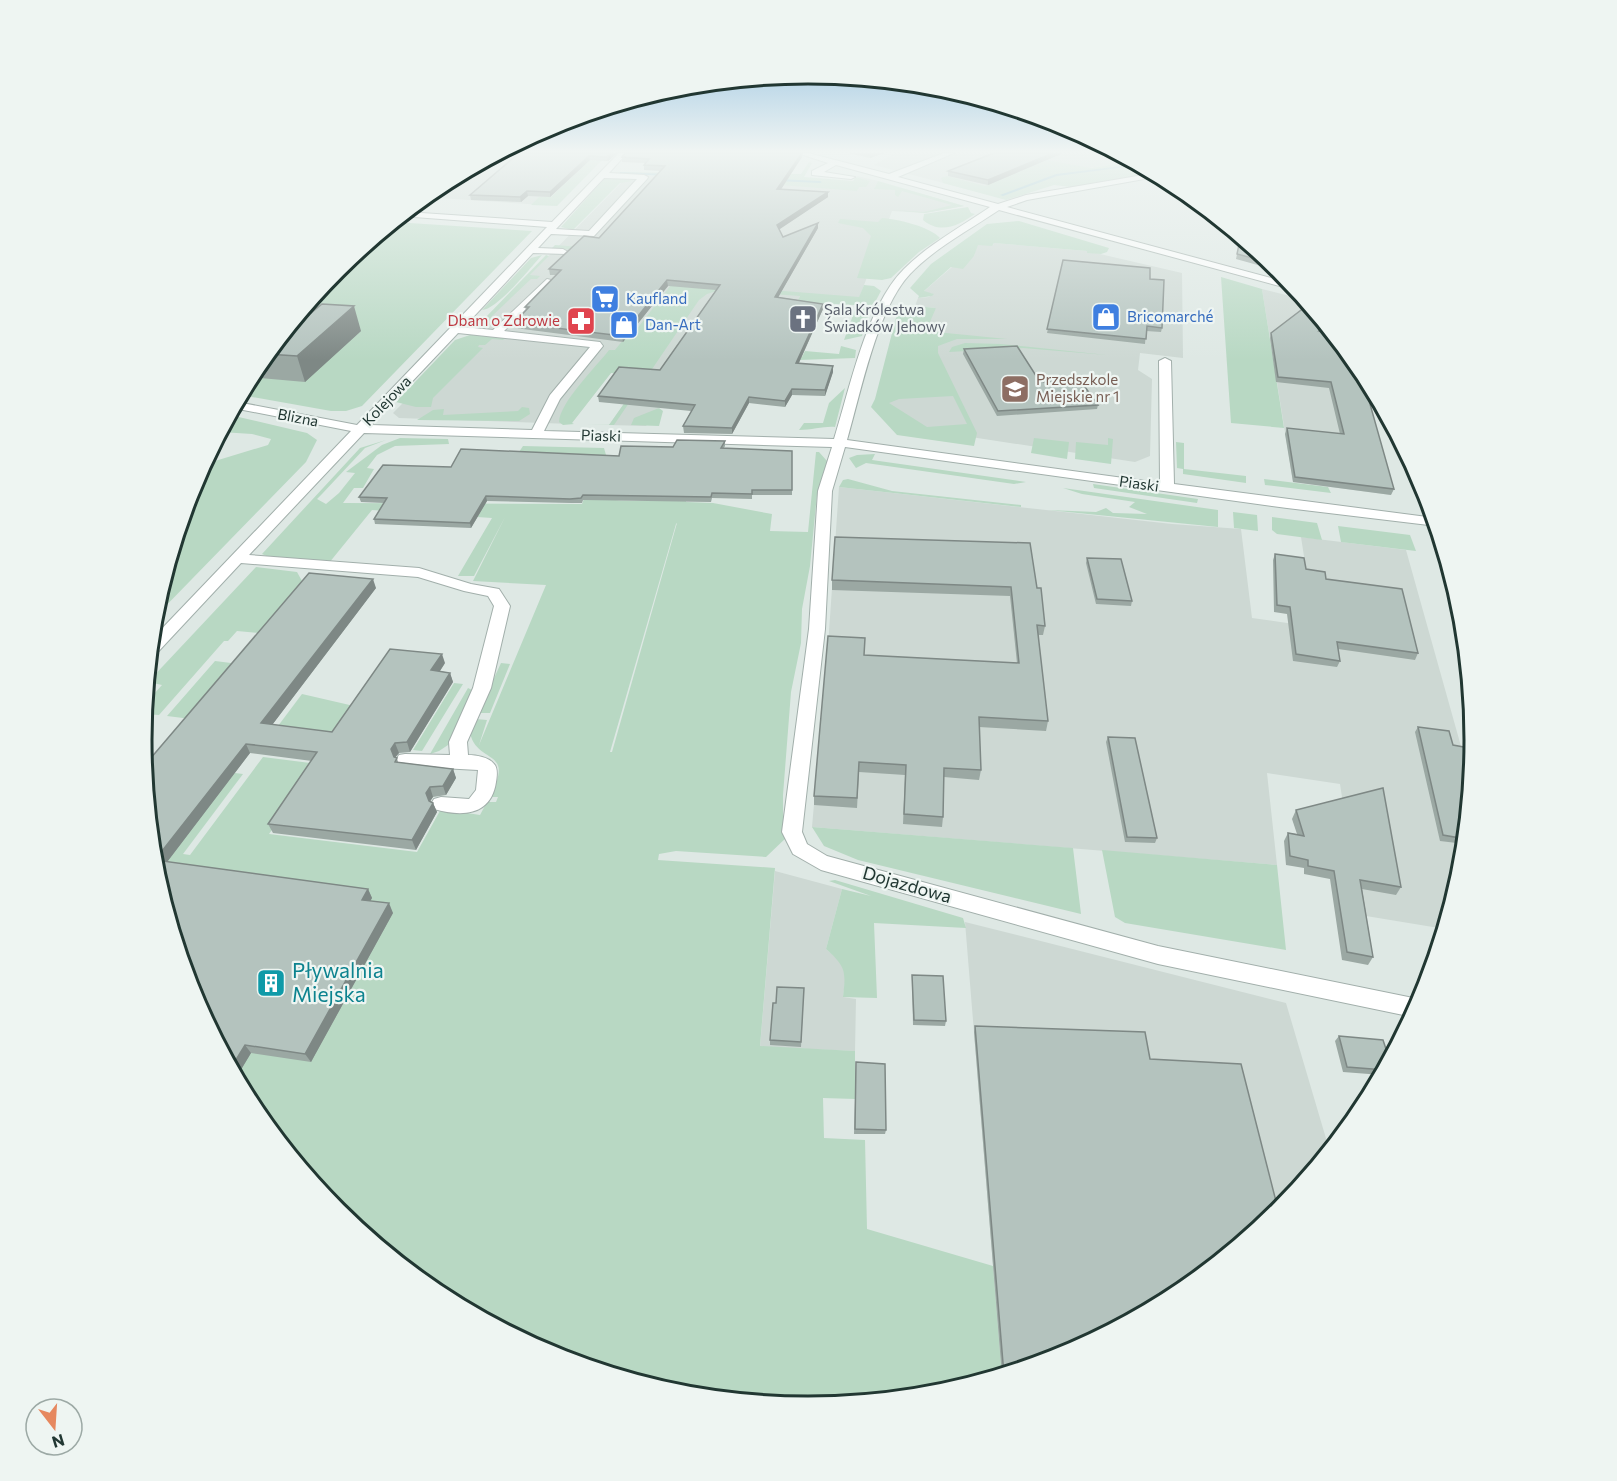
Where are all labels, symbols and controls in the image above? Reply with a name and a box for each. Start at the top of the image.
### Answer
supermarket icon: Kaufland [589,283,621,315]
place label: Kaufland [626,289,687,307]
place label: Sala Królestwa Świadków Jehowy [824,300,946,335]
shop icon: Bricomarché [1090,301,1122,333]
church icon: Sala Królestwa Świadków Jehowy [787,303,819,335]
pharmacy icon: Dbam o Zdrowie [565,305,597,337]
place label: Bricomarché [1127,307,1214,325]
shop icon: Dan-Art [608,309,640,341]
place label: Dbam o Zdrowie [448,311,560,329]
place label: Dan-Art [645,315,701,333]
place label: Przedszkole Miejskie nr 1 [1036,370,1119,405]
street label: Kolejowa [358,372,414,429]
school or university icon: Przedszkole Miejskie nr 1 [999,373,1031,405]
street label: Blizna [276,404,320,430]
street label: Piaski [581,425,621,445]
street label: Piaski [1118,471,1160,495]
street label: Dojazdowa [860,861,954,907]
place label: Pływalnia Miejska [292,957,384,1006]
building icon: Pływalnia Miejska [255,967,287,999]
north arrow [24,1397,84,1457]
text: N [50,1431,67,1453]

